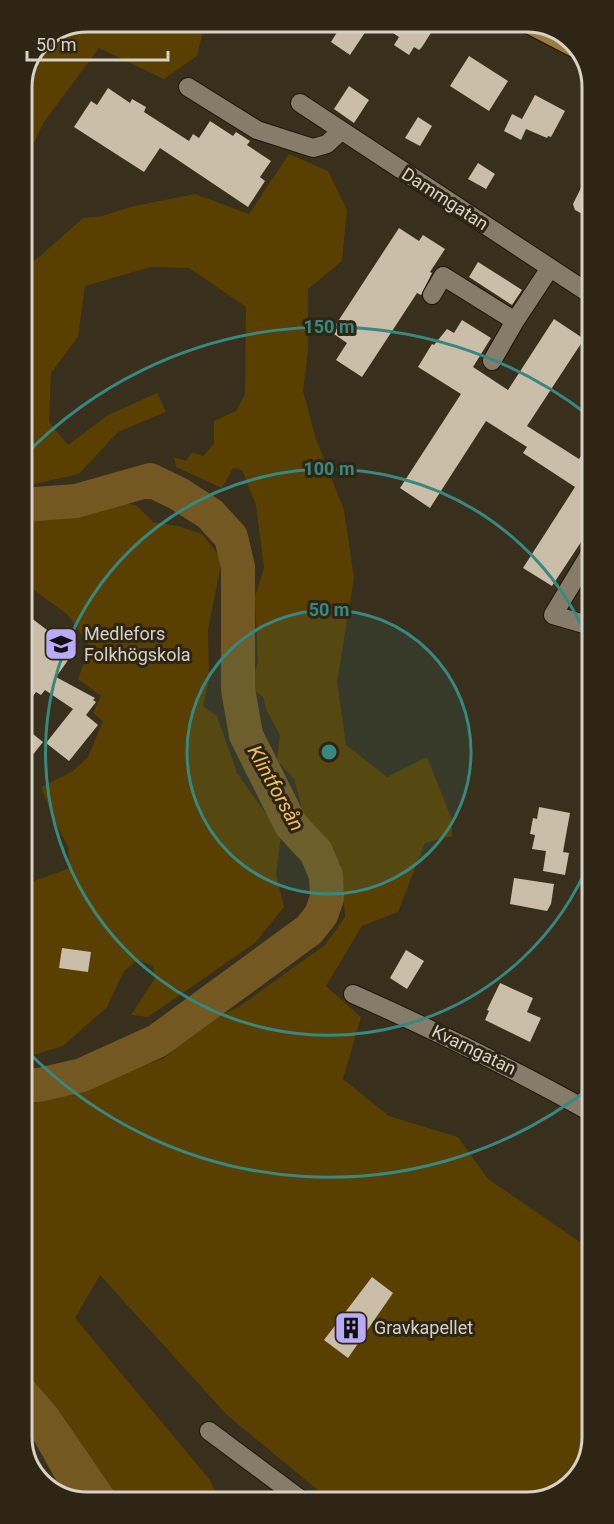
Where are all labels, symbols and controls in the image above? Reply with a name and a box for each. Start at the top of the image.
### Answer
scale bar [27,24,168,62]
text: 50 m [36,34,76,55]
street label: Dammgatan [398,163,492,234]
text: 150 m [303,316,355,337]
text: 100 m [303,458,355,479]
text: 50 m [309,599,349,620]
place label: Medlefors Folkhögskola [84,623,191,665]
school or university icon: Medlefors Folkhögskola [43,626,79,662]
water label: Klintforsån [243,741,309,835]
centre of rings [319,742,339,762]
street label: Kvarngatan [429,1020,520,1079]
building icon: Gravkapellet [333,1310,369,1346]
place label: Gravkapellet [374,1317,473,1338]

